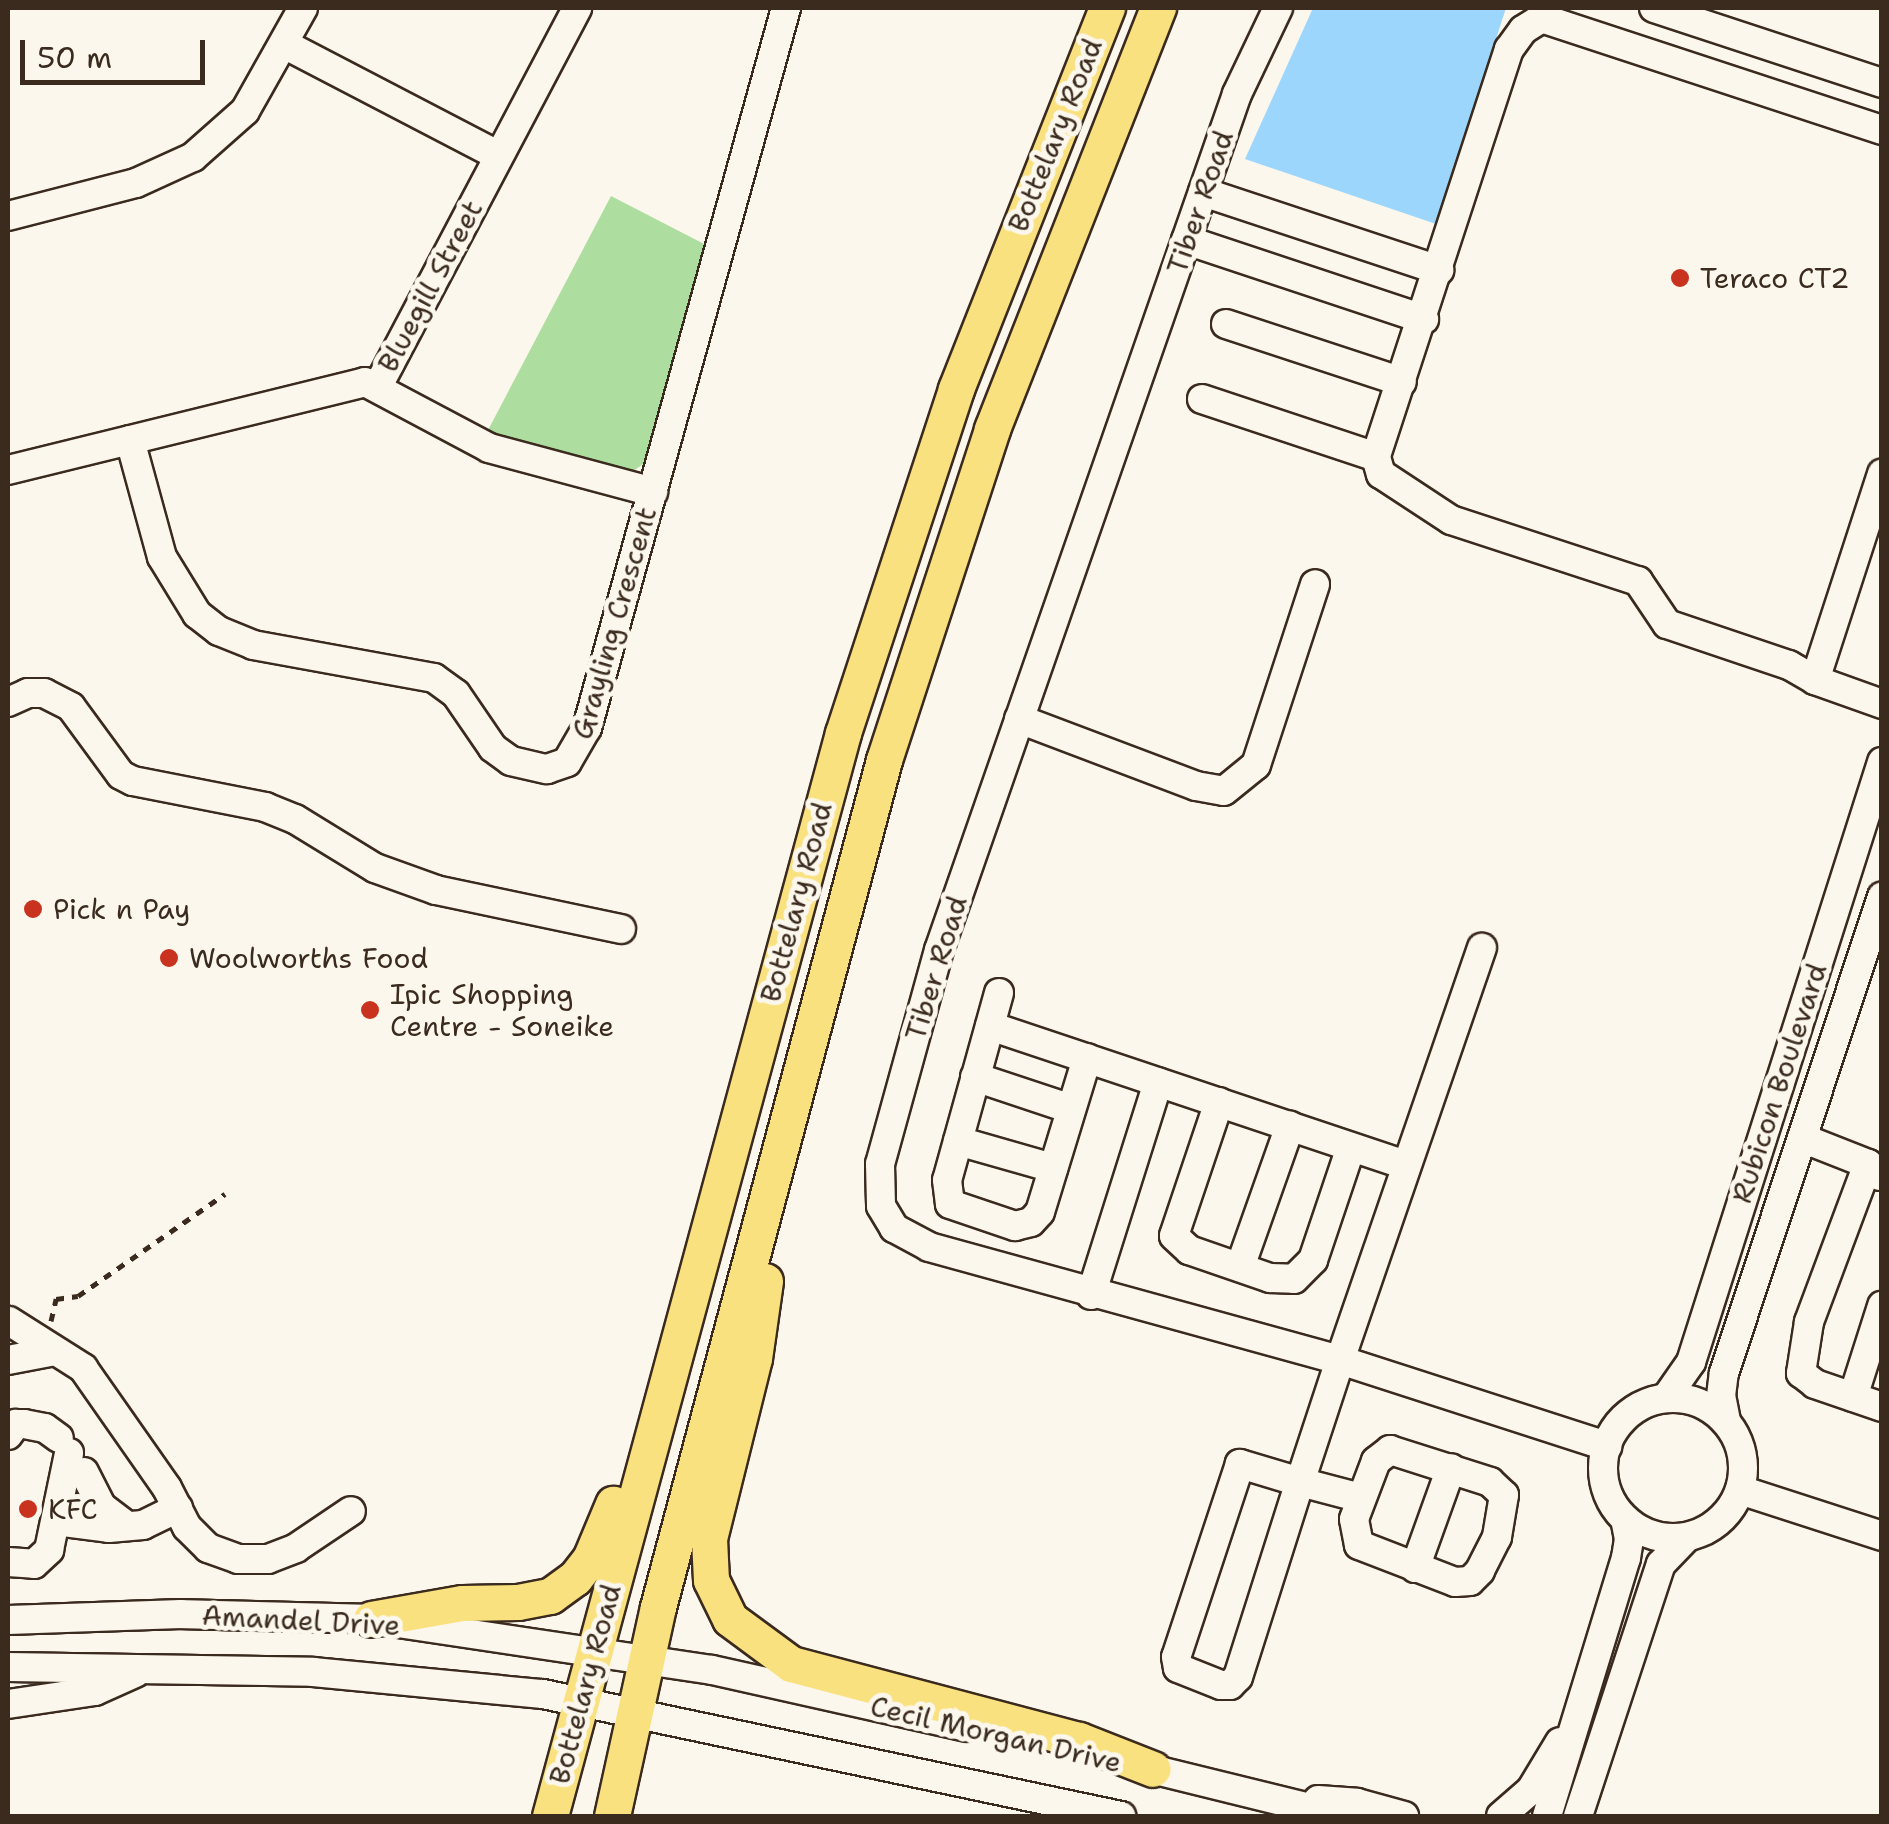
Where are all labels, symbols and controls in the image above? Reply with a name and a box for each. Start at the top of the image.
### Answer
scale bar [25,20,210,82]
street label: Bottelary Road [1001,33,1109,237]
text: 50 m [37,37,112,78]
street label: Tiber Road [1160,126,1240,278]
street label: Bluegill Street [371,194,489,378]
place label: Teraco CT2 [1700,261,1850,295]
marker: Teraco CT2 [1669,267,1691,289]
street label: Grayling Crescent [565,503,663,743]
street label: Bottelary Road [753,798,839,1006]
place label: Pick n Pay [53,892,190,926]
street label: Tiber Road [898,892,974,1044]
marker: Pick n Pay [22,898,44,920]
place label: Woolworths Food [189,941,428,975]
marker: Woolworths Food [158,947,180,969]
street label: Rubicon Boulevard [1724,959,1834,1207]
place label: Ipic Shopping Centre - Soneike [390,977,614,1043]
marker: Ipic Shopping Centre - Soneike [359,999,381,1021]
place label: KFC [48,1492,98,1526]
marker: KFC [17,1498,39,1520]
street label: Bottelary Road [542,1580,628,1788]
street label: Amandel Drive [201,1598,401,1642]
street label: Cecil Morgan Drive [867,1689,1125,1779]

